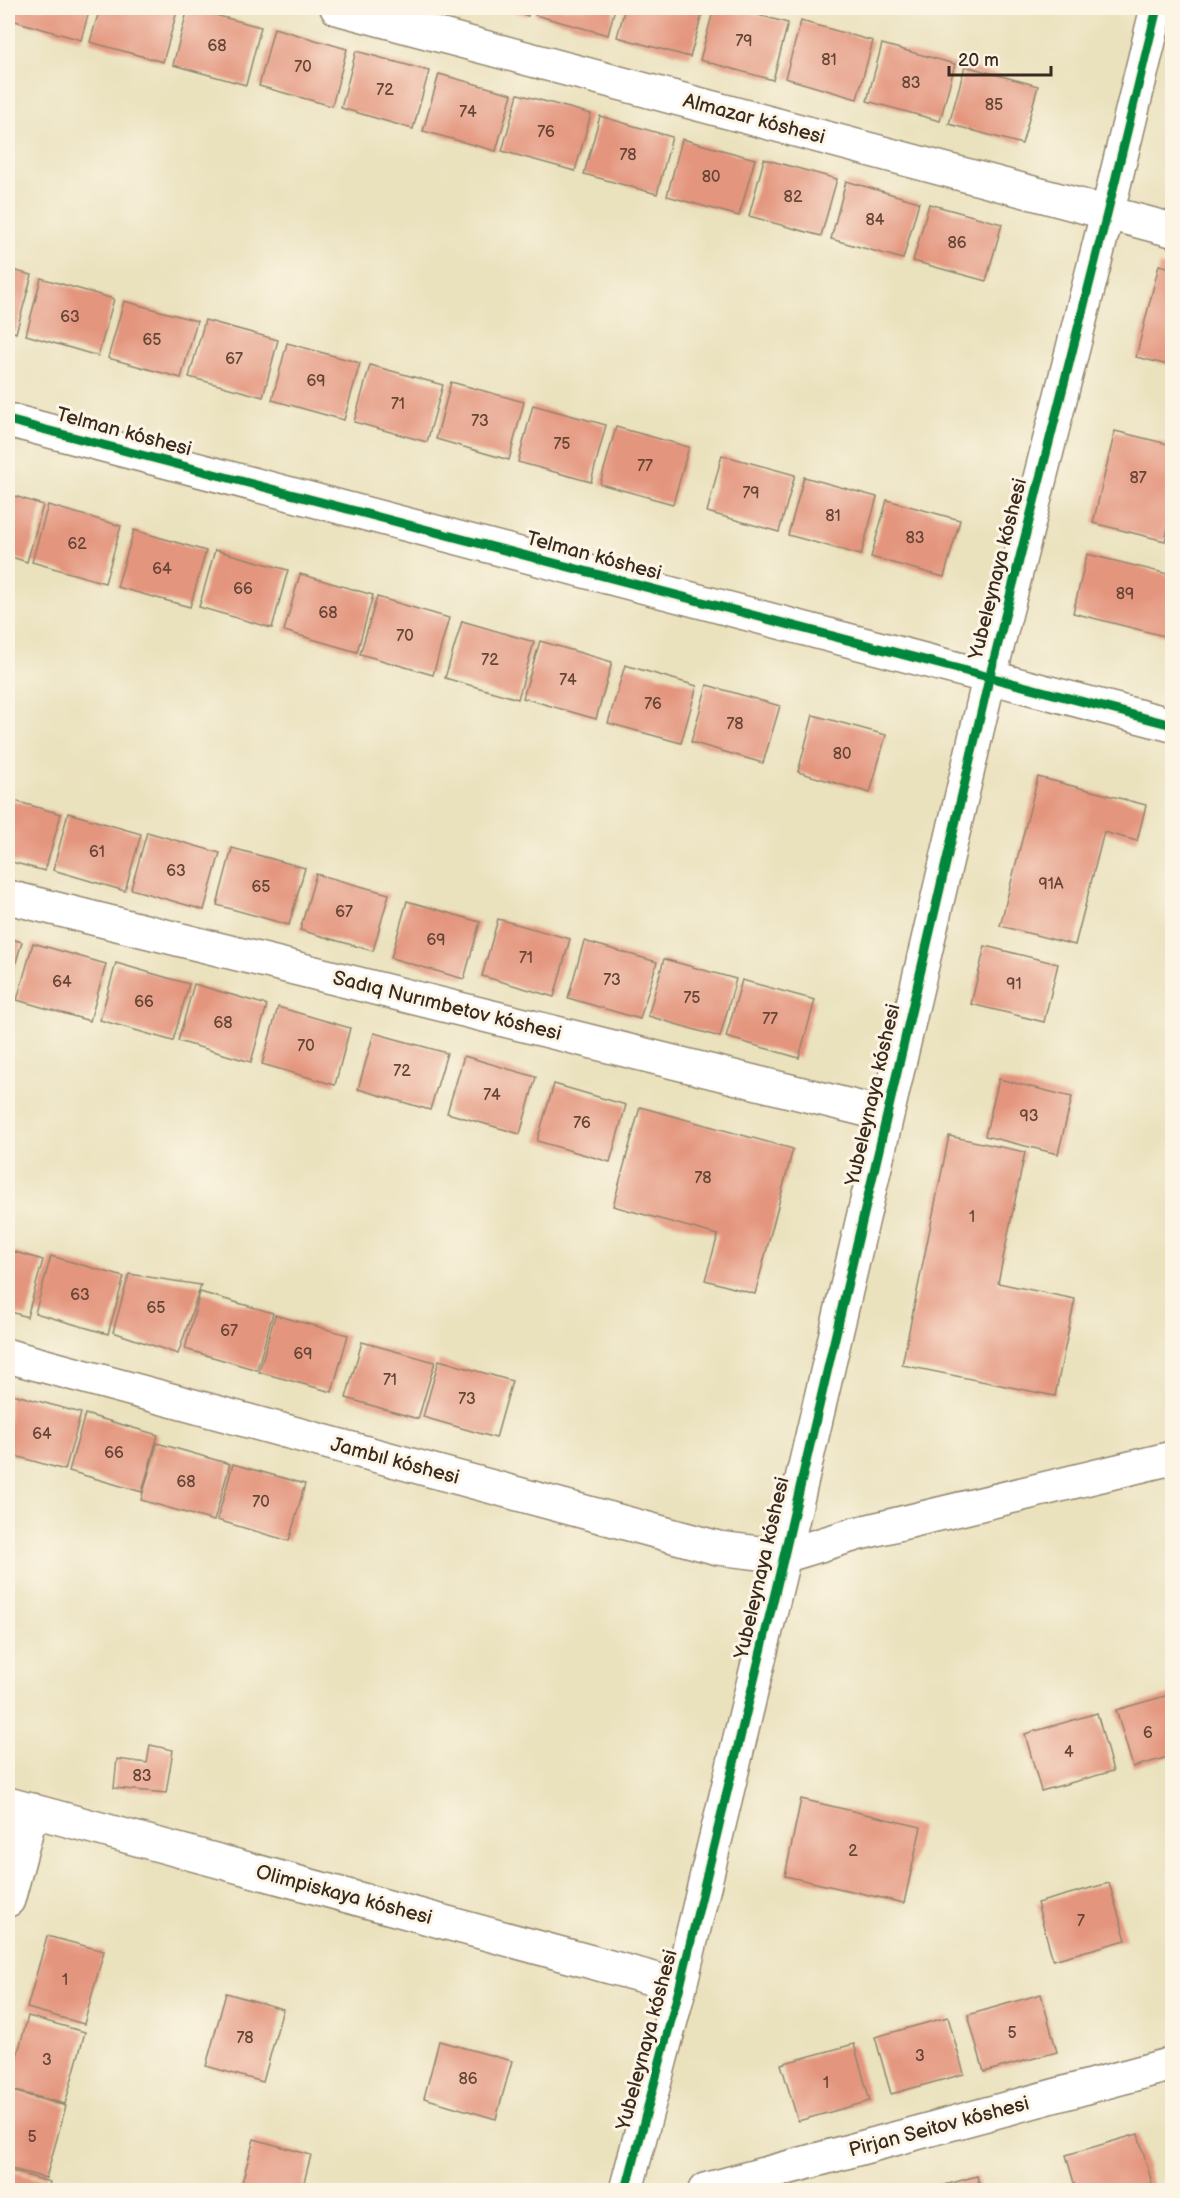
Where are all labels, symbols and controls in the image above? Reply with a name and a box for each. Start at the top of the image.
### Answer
house number: 79 [735,32,753,51]
house number: 68 [207,37,227,56]
scale bar [949,39,1051,77]
text: 20 m [958,50,999,71]
house number: 81 [821,51,837,70]
house number: 70 [294,58,312,77]
house number: 83 [901,74,921,93]
house number: 72 [376,81,394,100]
street label: Almazar kóshesi [680,89,828,149]
house number: 85 [985,96,1003,115]
house number: 74 [459,103,477,122]
house number: 76 [537,123,555,142]
house number: 78 [619,146,637,165]
house number: 80 [702,168,720,187]
house number: 82 [784,188,803,207]
house number: 84 [865,211,885,230]
house number: 86 [947,234,967,253]
house number: 63 [60,308,80,327]
house number: 65 [143,331,161,350]
house number: 67 [225,350,243,369]
house number: 69 [306,372,326,391]
house number: 71 [391,395,405,414]
street label: Telman kóshesi [54,402,194,462]
house number: 73 [471,412,489,431]
house number: 75 [553,435,571,454]
house number: 77 [637,457,653,476]
house number: 87 [1129,469,1147,488]
street label: Yubeleynaya kóshesi [964,476,1032,663]
house number: 79 [742,484,760,503]
house number: 81 [825,507,841,526]
street label: Telman kóshesi [524,526,664,586]
house number: 83 [905,529,925,548]
house number: 62 [67,535,87,554]
house number: 64 [152,560,172,579]
house number: 66 [233,580,253,599]
house number: 89 [1116,585,1134,604]
house number: 68 [318,604,338,623]
house number: 70 [396,627,414,646]
house number: 72 [481,651,499,670]
house number: 74 [559,671,577,690]
house number: 76 [644,695,662,714]
house number: 78 [726,715,744,734]
house number: 80 [833,745,851,764]
house number: 61 [89,843,105,862]
house number: 63 [166,862,186,881]
house number: 91A [1038,875,1064,894]
house number: 65 [252,878,270,897]
house number: 67 [335,903,353,922]
house number: 69 [426,931,446,950]
house number: 71 [519,949,533,968]
street label: Sadıq Nurımbetov kóshesi [330,966,564,1046]
house number: 73 [603,971,621,990]
house number: 64 [52,973,72,992]
house number: 91 [1006,975,1022,994]
house number: 75 [683,989,701,1008]
house number: 66 [134,993,154,1012]
street label: Yubeleynaya kóshesi [840,1002,906,1189]
house number: 77 [762,1010,778,1029]
house number: 68 [213,1014,233,1033]
house number: 70 [297,1037,315,1056]
house number: 72 [393,1062,411,1081]
house number: 74 [483,1086,501,1105]
house number: 93 [1019,1107,1039,1126]
house number: 76 [573,1114,591,1133]
house number: 78 [694,1169,712,1188]
house number: 1 [969,1208,975,1227]
house number: 63 [70,1286,90,1305]
house number: 65 [147,1299,165,1318]
house number: 67 [220,1322,238,1341]
house number: 69 [293,1345,313,1364]
house number: 71 [383,1371,397,1390]
house number: 73 [458,1390,476,1409]
house number: 64 [32,1425,52,1444]
street label: Jambıl kóshesi [328,1432,462,1490]
house number: 66 [104,1444,124,1463]
house number: 68 [176,1473,196,1492]
street label: Yubeleynaya kóshesi [729,1475,795,1662]
house number: 70 [252,1493,270,1512]
house number: 6 [1143,1724,1153,1743]
house number: 4 [1064,1743,1074,1762]
house number: 83 [132,1767,152,1786]
house number: 2 [848,1842,858,1861]
street label: Olimpiskaya kóshesi [253,1860,435,1930]
house number: 7 [1077,1912,1085,1931]
street label: Yubeleynaya kóshesi [611,1947,683,2134]
house number: 1 [62,1971,68,1990]
house number: 5 [1007,2024,1017,2043]
house number: 78 [236,2029,254,2048]
house number: 3 [915,2047,925,2066]
house number: 3 [42,2051,52,2070]
house number: 86 [458,2070,478,2089]
house number: 1 [823,2074,829,2093]
street label: Pirjan Seitov kóshesi [846,2091,1032,2163]
house number: 5 [27,2128,37,2147]

